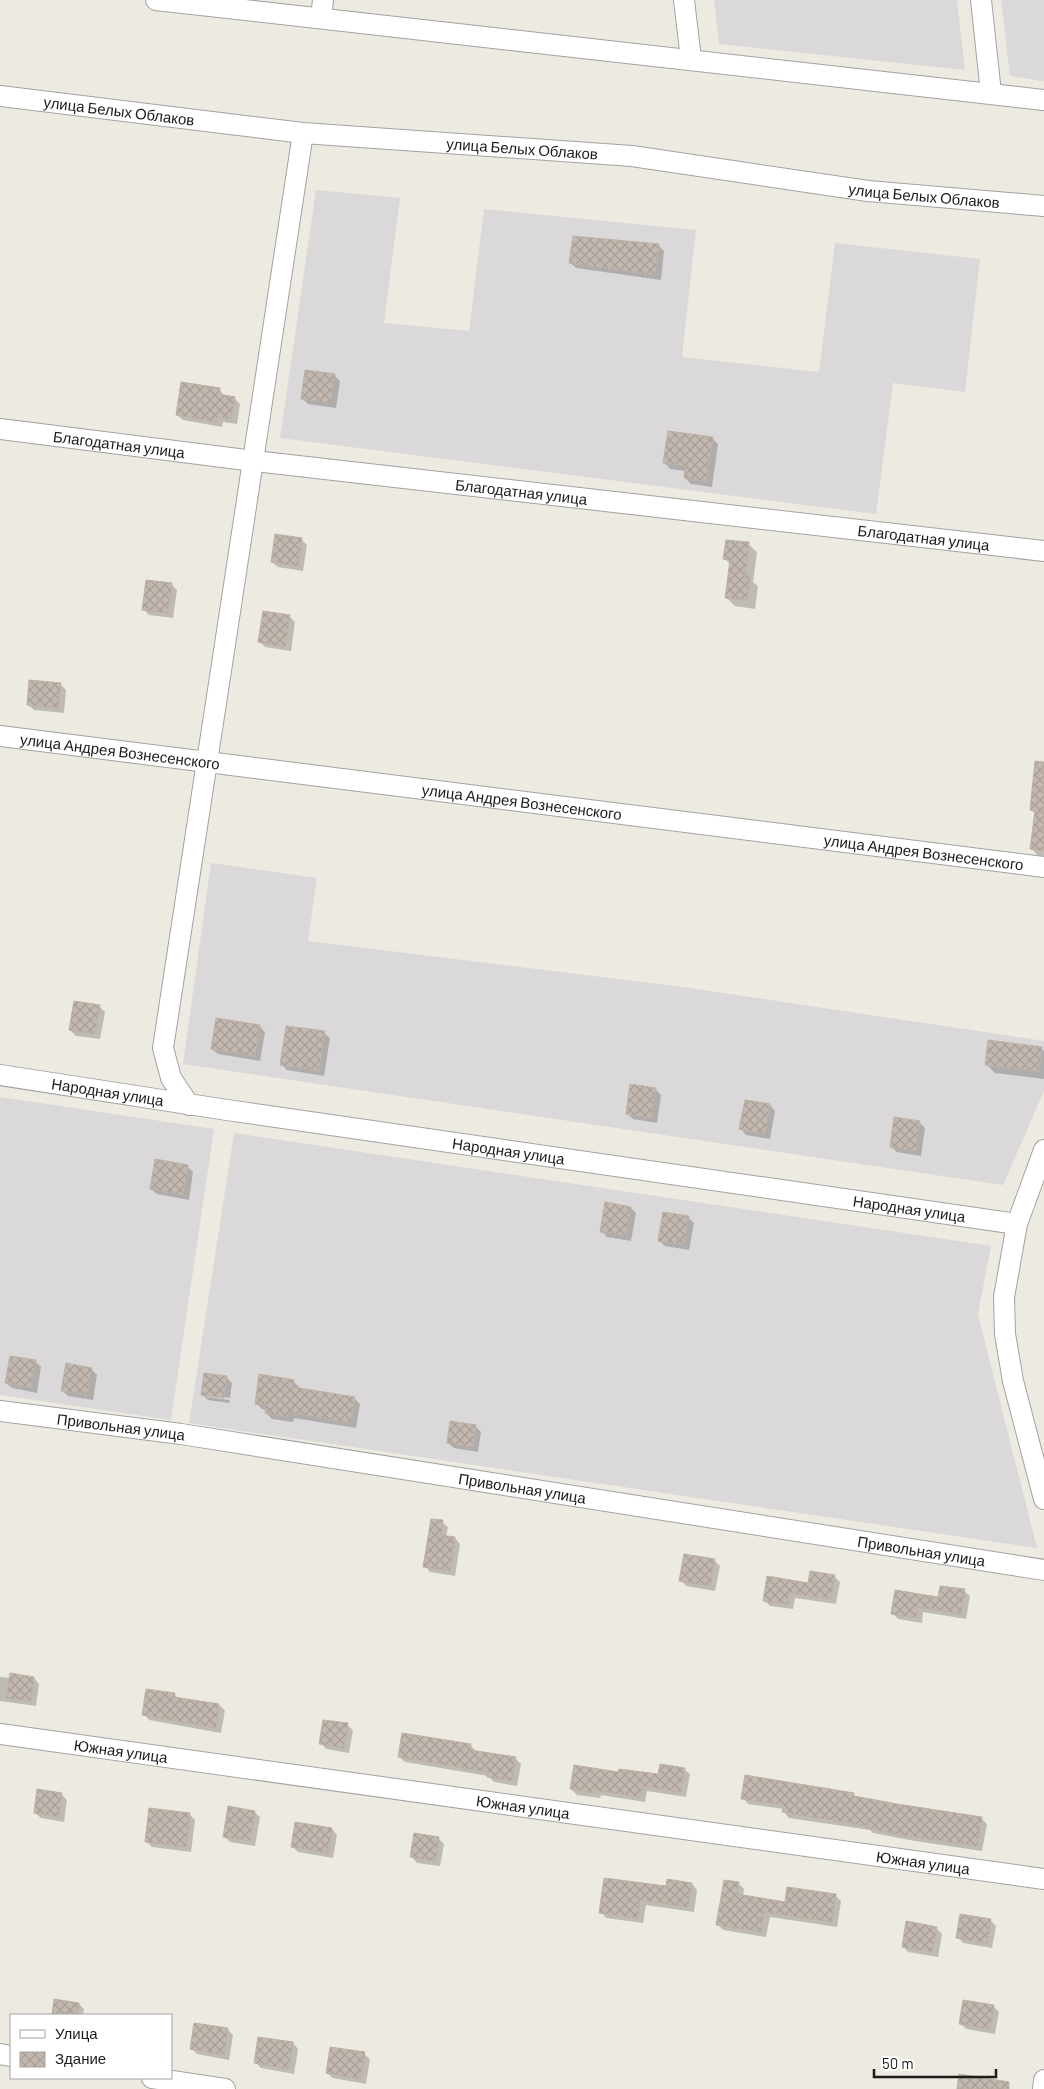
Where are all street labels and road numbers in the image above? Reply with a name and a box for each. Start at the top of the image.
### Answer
street label: улица Белых Облаков [43,92,196,129]
street label: улица Белых Облаков [446,134,599,163]
street label: улица Белых Облаков [847,179,1001,211]
street label: Благодатная улица [52,427,187,461]
street label: Благодатная улица [454,475,589,508]
street label: Благодатная улица [857,521,991,554]
street label: улица Андрея Вознесенского [19,730,221,773]
street label: улица Андрея Вознесенского [421,780,623,823]
street label: улица Андрея Вознесенского [823,830,1025,873]
street label: Народная улица [50,1074,166,1109]
street label: Народная улица [451,1134,566,1168]
street label: Народная улица [852,1191,967,1226]
street label: Привольная улица [56,1409,187,1444]
street label: Привольная улица [457,1469,588,1507]
street label: Привольная улица [856,1532,987,1570]
street label: Южная улица [73,1735,169,1766]
street label: Южная улица [475,1791,572,1822]
street label: Южная улица [875,1847,972,1878]

